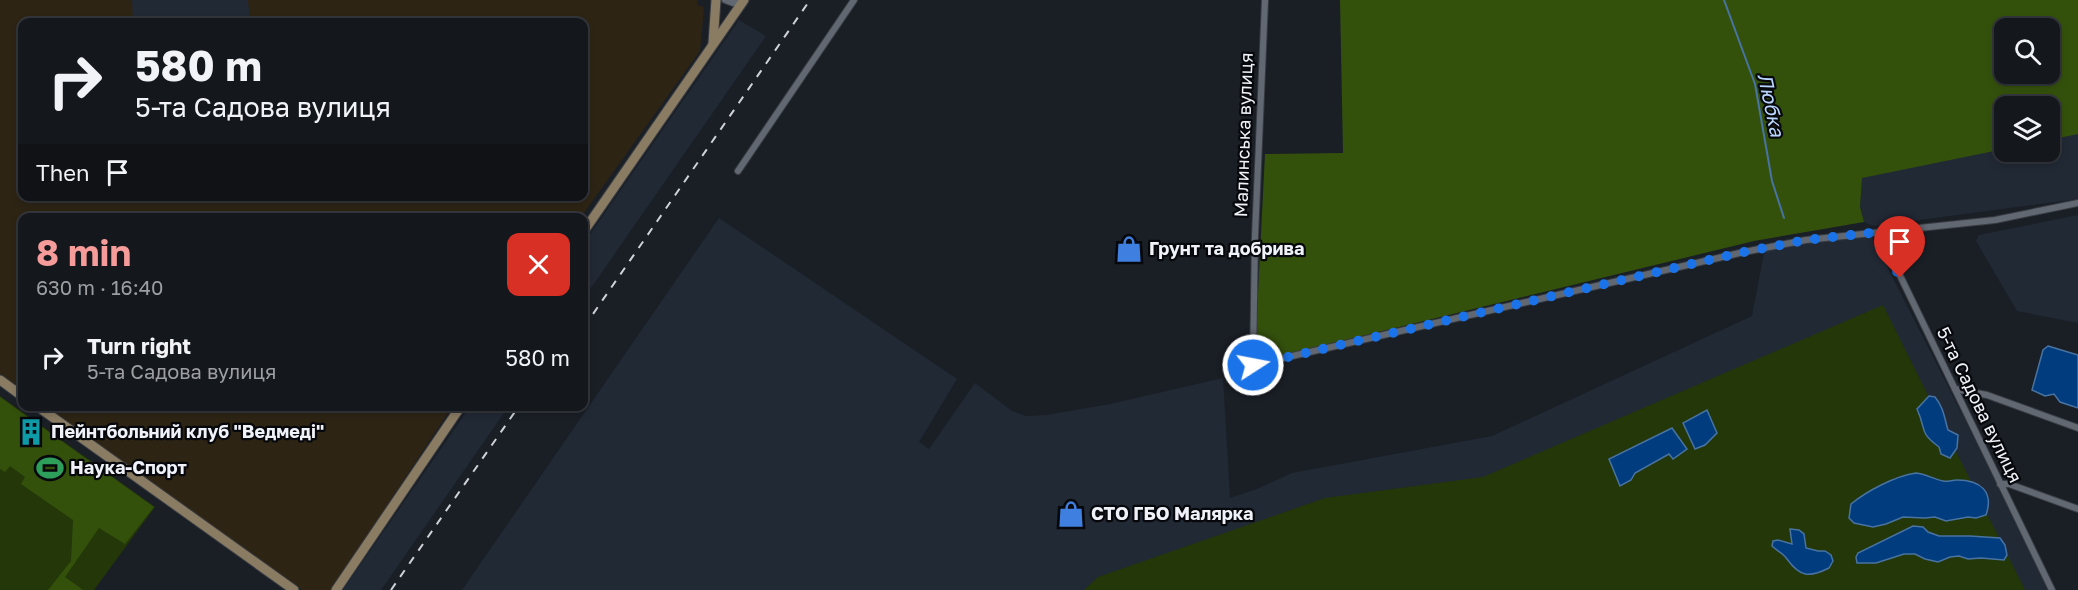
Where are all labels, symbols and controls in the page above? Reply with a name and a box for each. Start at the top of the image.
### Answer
map controls [1994,18,2060,162]
button: search [1994,18,2060,84]
text: 580 m [135,40,262,90]
icon: right [36,42,114,120]
street label: Малинська вулиця [1229,52,1257,218]
water label: Любка [1754,71,1791,139]
text: 5-та Садова вулиця [135,91,391,123]
button: layers [1994,96,2060,162]
icon: arrive [101,156,134,189]
text: Then [36,159,89,186]
pin [1874,216,1925,278]
icon: arrive [1883,225,1916,258]
text: 8 min [36,231,131,274]
button: close [507,233,570,296]
shop icon: Грунт та добрива [1114,234,1144,264]
place label: Грунт та добрива [1149,237,1304,259]
text: 630 m · 16:40 [36,275,163,299]
street label: 5-та Садова вулиця [1933,323,2027,486]
text: Turn right [87,332,191,359]
position arrow [1221,333,1285,397]
icon: right [36,341,69,374]
text: 580 m [505,344,570,371]
text: 5-та Садова вулиця [87,359,277,383]
building icon: Пейнтбольний клуб "Ведмеді" [16,417,46,447]
place label: Пейнтбольний клуб "Ведмеді" [51,420,324,442]
sports icon: Наука-Спорт [35,453,65,483]
place label: Наука-Спорт [70,456,187,478]
shop icon: СТО ГБО Малярка [1056,499,1086,529]
place label: СТО ГБО Малярка [1091,502,1254,524]

